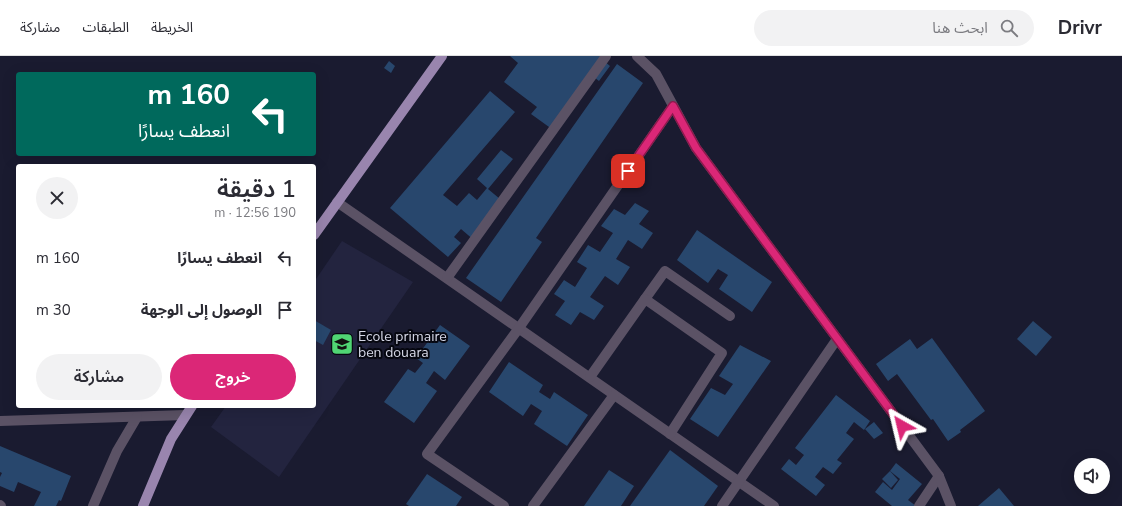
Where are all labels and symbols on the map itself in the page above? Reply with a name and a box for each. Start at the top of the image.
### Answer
pin [611,154,645,188]
place label: Ecole primaire ben douara [358,327,447,362]
school or university icon: Ecole primaire ben douara [329,331,355,357]
position arrow [881,405,923,447]

